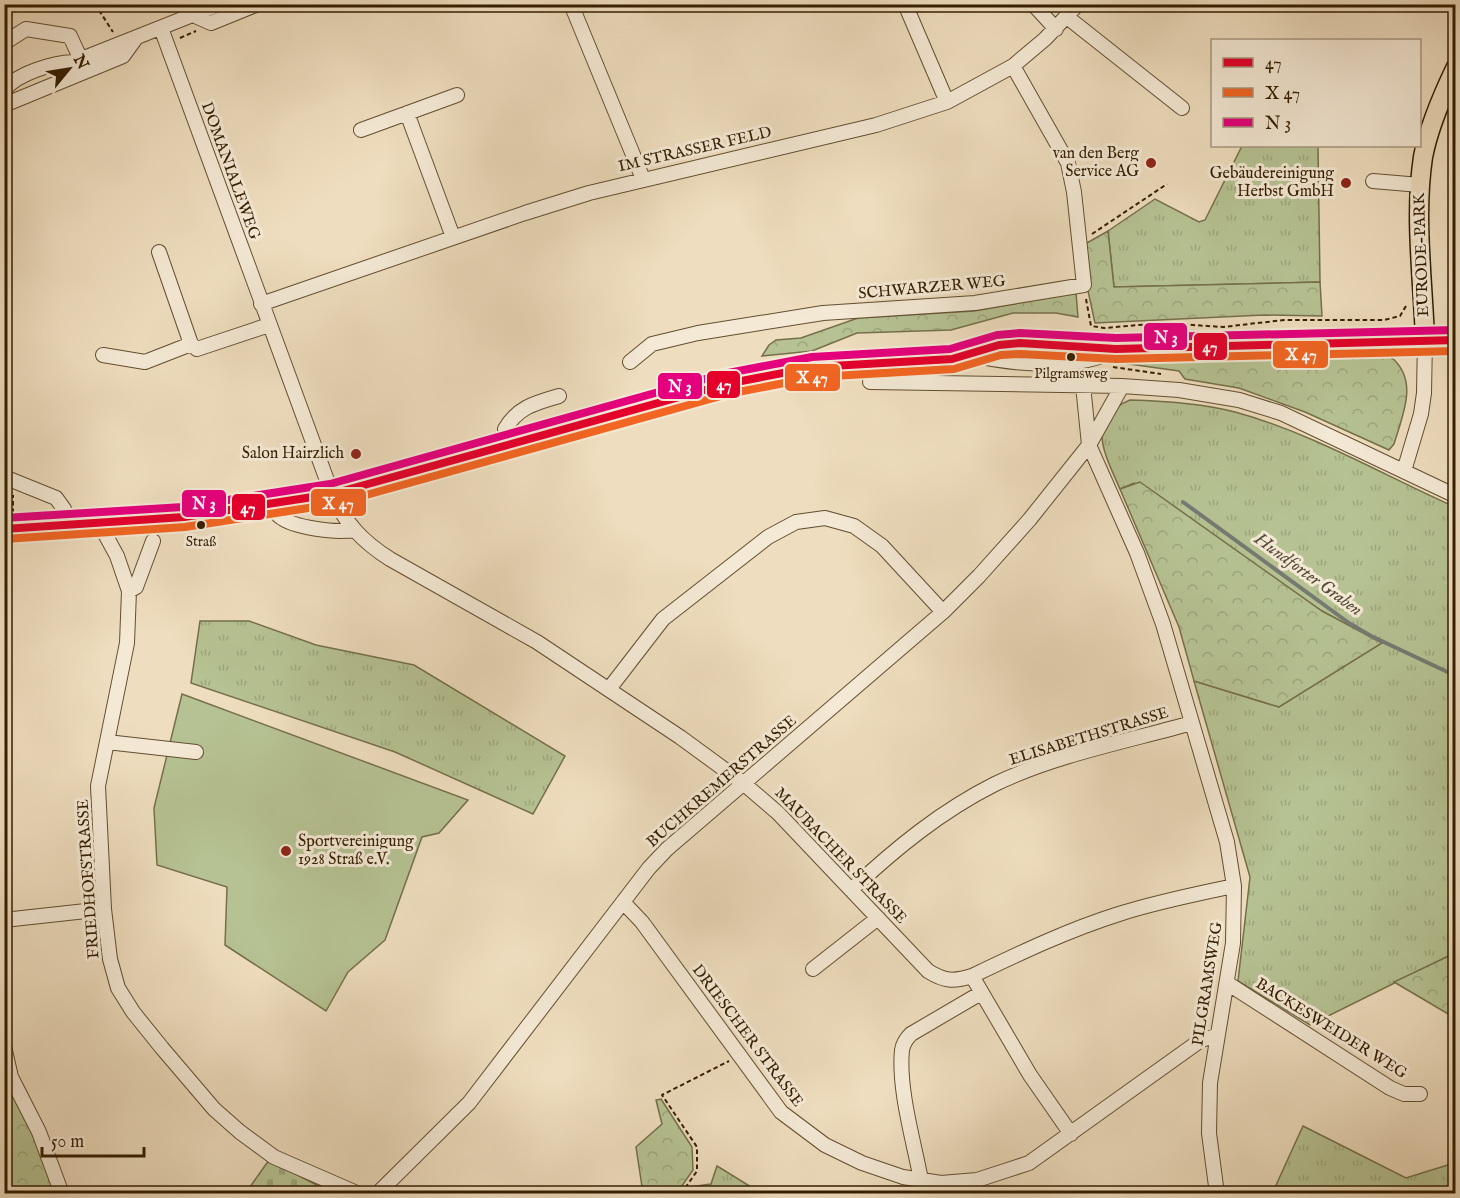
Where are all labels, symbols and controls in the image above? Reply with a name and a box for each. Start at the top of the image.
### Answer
north arrow [39,39,99,99]
legend [1211,39,1421,147]
text: N [68,51,92,74]
text: 47 [1265,53,1282,76]
text: X 47 [1265,83,1300,106]
street label: DOMANIALEWEG [196,100,264,243]
text: N 3 [1265,113,1291,136]
street label: IM STRASSER FELD [616,123,774,177]
place label: van den Berg Service AG [1053,144,1139,182]
marker: van den Berg Service AG [1144,156,1158,170]
place label: Gebäudereinigung Herbst GmbH [1210,164,1334,202]
marker: Gebäudereinigung Herbst GmbH [1339,176,1353,190]
street label: EURODE-PARK [1410,192,1434,317]
street label: SCHWARZER WEG [858,272,1007,304]
line badge: N 3 [1143,322,1188,351]
text: N 3 [1153,329,1178,349]
line badge: 47 [1193,332,1228,361]
text: 47 [1203,338,1217,358]
line badge: X 47 [1272,340,1329,369]
text: X 47 [1284,346,1317,366]
marker: Pilgramsweg [1065,351,1077,363]
line badge: X 47 [784,363,841,392]
place label: Pilgramsweg [1034,365,1108,383]
text: X 47 [795,369,828,389]
line badge: 47 [706,370,741,399]
line badge: N 3 [657,372,703,400]
text: 47 [717,376,731,396]
text: N 3 [667,378,692,398]
place label: Salon Hairzlich [242,444,344,464]
marker: Salon Hairzlich [349,447,363,461]
line badge: X 47 [310,488,367,517]
line badge: N 3 [181,489,227,518]
line badge: 47 [231,493,266,521]
text: N 3 [191,495,216,515]
text: X 47 [321,495,354,515]
text: 47 [241,499,255,519]
marker: Straß [195,519,207,531]
water label: Hundforter Graben [1249,527,1367,622]
place label: Straß [186,533,216,551]
street label: ELISABETHSTRASSE [1007,703,1171,771]
street label: BUCHKREMERSTRASSE [643,711,801,853]
street label: MAUBACHER STRASSE [770,784,910,928]
street label: FRIEDHOFSTRASSE [73,799,105,959]
place label: Sportvereinigung 1928 Straß e.V. [298,832,414,870]
marker: Sportvereinigung 1928 Straß e.V. [279,844,293,858]
street label: PILGRAMSWEG [1188,920,1228,1047]
street label: DRIESCHER STRASSE [687,961,807,1111]
street label: BACKESWEIDER WEG [1251,974,1411,1084]
scale bar [42,1120,144,1158]
text: 50 m [51,1131,84,1154]

